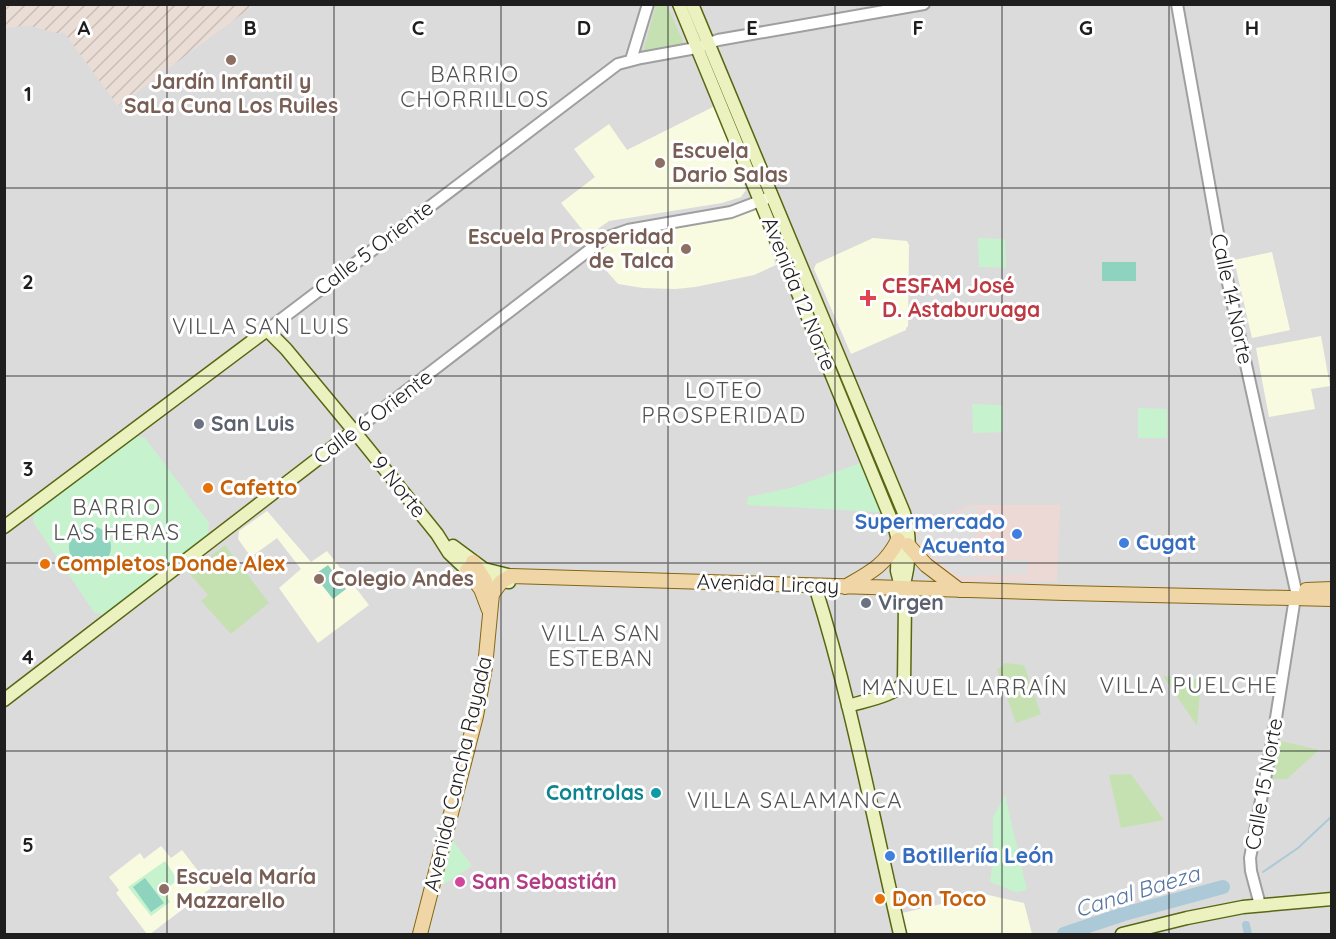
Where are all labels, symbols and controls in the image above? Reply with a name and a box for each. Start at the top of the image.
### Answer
text: A [78,15,91,40]
text: B [243,15,257,40]
text: C [412,15,425,40]
text: D [577,15,591,40]
text: E [746,15,758,40]
text: F [912,15,924,40]
text: G [1079,15,1093,40]
text: H [1245,15,1259,40]
marker: Jardín Infantil y SaLa Cuna Los Ruiles [224,53,238,67]
district label: BARRIO CHORRILLOS [400,60,550,113]
place label: Jardín Infantil y SaLa Cuna Los Ruiles [124,68,338,118]
text: 1 [24,81,32,106]
place label: Escuela Dario Salas [672,137,788,187]
marker: Escuela Dario Salas [653,156,667,170]
street label: Calle 5 Oriente [309,194,438,300]
street label: Avenida 12 Norte [757,213,843,374]
place label: Escuela Prosperidad de Talca [468,223,674,273]
street label: Calle 14 Norte [1206,231,1259,366]
marker: Escuela Prosperidad de Talca [679,242,693,256]
text: 2 [22,269,34,294]
place label: CESFAM José D. Astaburuaga [882,272,1040,322]
marker: CESFAM José D. Astaburuaga [859,289,877,307]
district label: VILLA SAN LUIS [172,312,350,340]
street label: Calle 6 Oriente [308,363,437,469]
district label: LOTEO PROSPERIDAD [642,376,806,429]
place label: San Luis [211,410,294,436]
marker: San Luis [192,417,206,431]
street label: 9 Norte [367,450,433,523]
text: 3 [23,456,33,481]
place label: Cafetto [220,474,297,500]
marker: Cafetto [201,481,215,495]
district label: BARRIO LAS HERAS [53,493,181,546]
place label: Supermercado Acuenta [855,508,1005,558]
marker: Supermercado Acuenta [1010,527,1024,541]
place label: Cugat [1136,529,1196,555]
marker: Cugat [1117,536,1131,550]
place label: Completos Donde Alex [57,550,285,576]
marker: Completos Donde Alex [38,557,52,571]
place label: Colegio Andes [331,565,474,591]
street label: Avenida Lircay [696,568,840,598]
marker: Colegio Andes [312,572,326,586]
place label: Virgen [878,589,944,615]
marker: Virgen [859,596,873,610]
district label: VILLA SAN ESTEBAN [541,619,661,672]
text: 4 [22,644,34,669]
street label: Avenida Cancha Rayada [417,654,497,894]
district label: VILLA PUELCHE [1100,671,1278,699]
district label: MANUEL LARRAÍN [862,673,1068,701]
street label: Calle 15 Norte [1239,716,1287,852]
place label: Controlas [546,779,644,805]
marker: Controlas [649,786,663,800]
district label: VILLA SALAMANCA [687,786,903,814]
text: 5 [22,832,34,857]
place label: Botilleriía León [902,842,1054,868]
marker: Botilleriía León [883,849,897,863]
water label: Canal Baeza [1071,858,1204,923]
place label: Escuela María Mazzarello [176,863,316,913]
place label: San Sebastián [472,868,617,894]
marker: San Sebastián [453,875,467,889]
marker: Escuela María Mazzarello [157,882,171,896]
place label: Don Toco [892,885,986,911]
marker: Don Toco [873,892,887,906]

